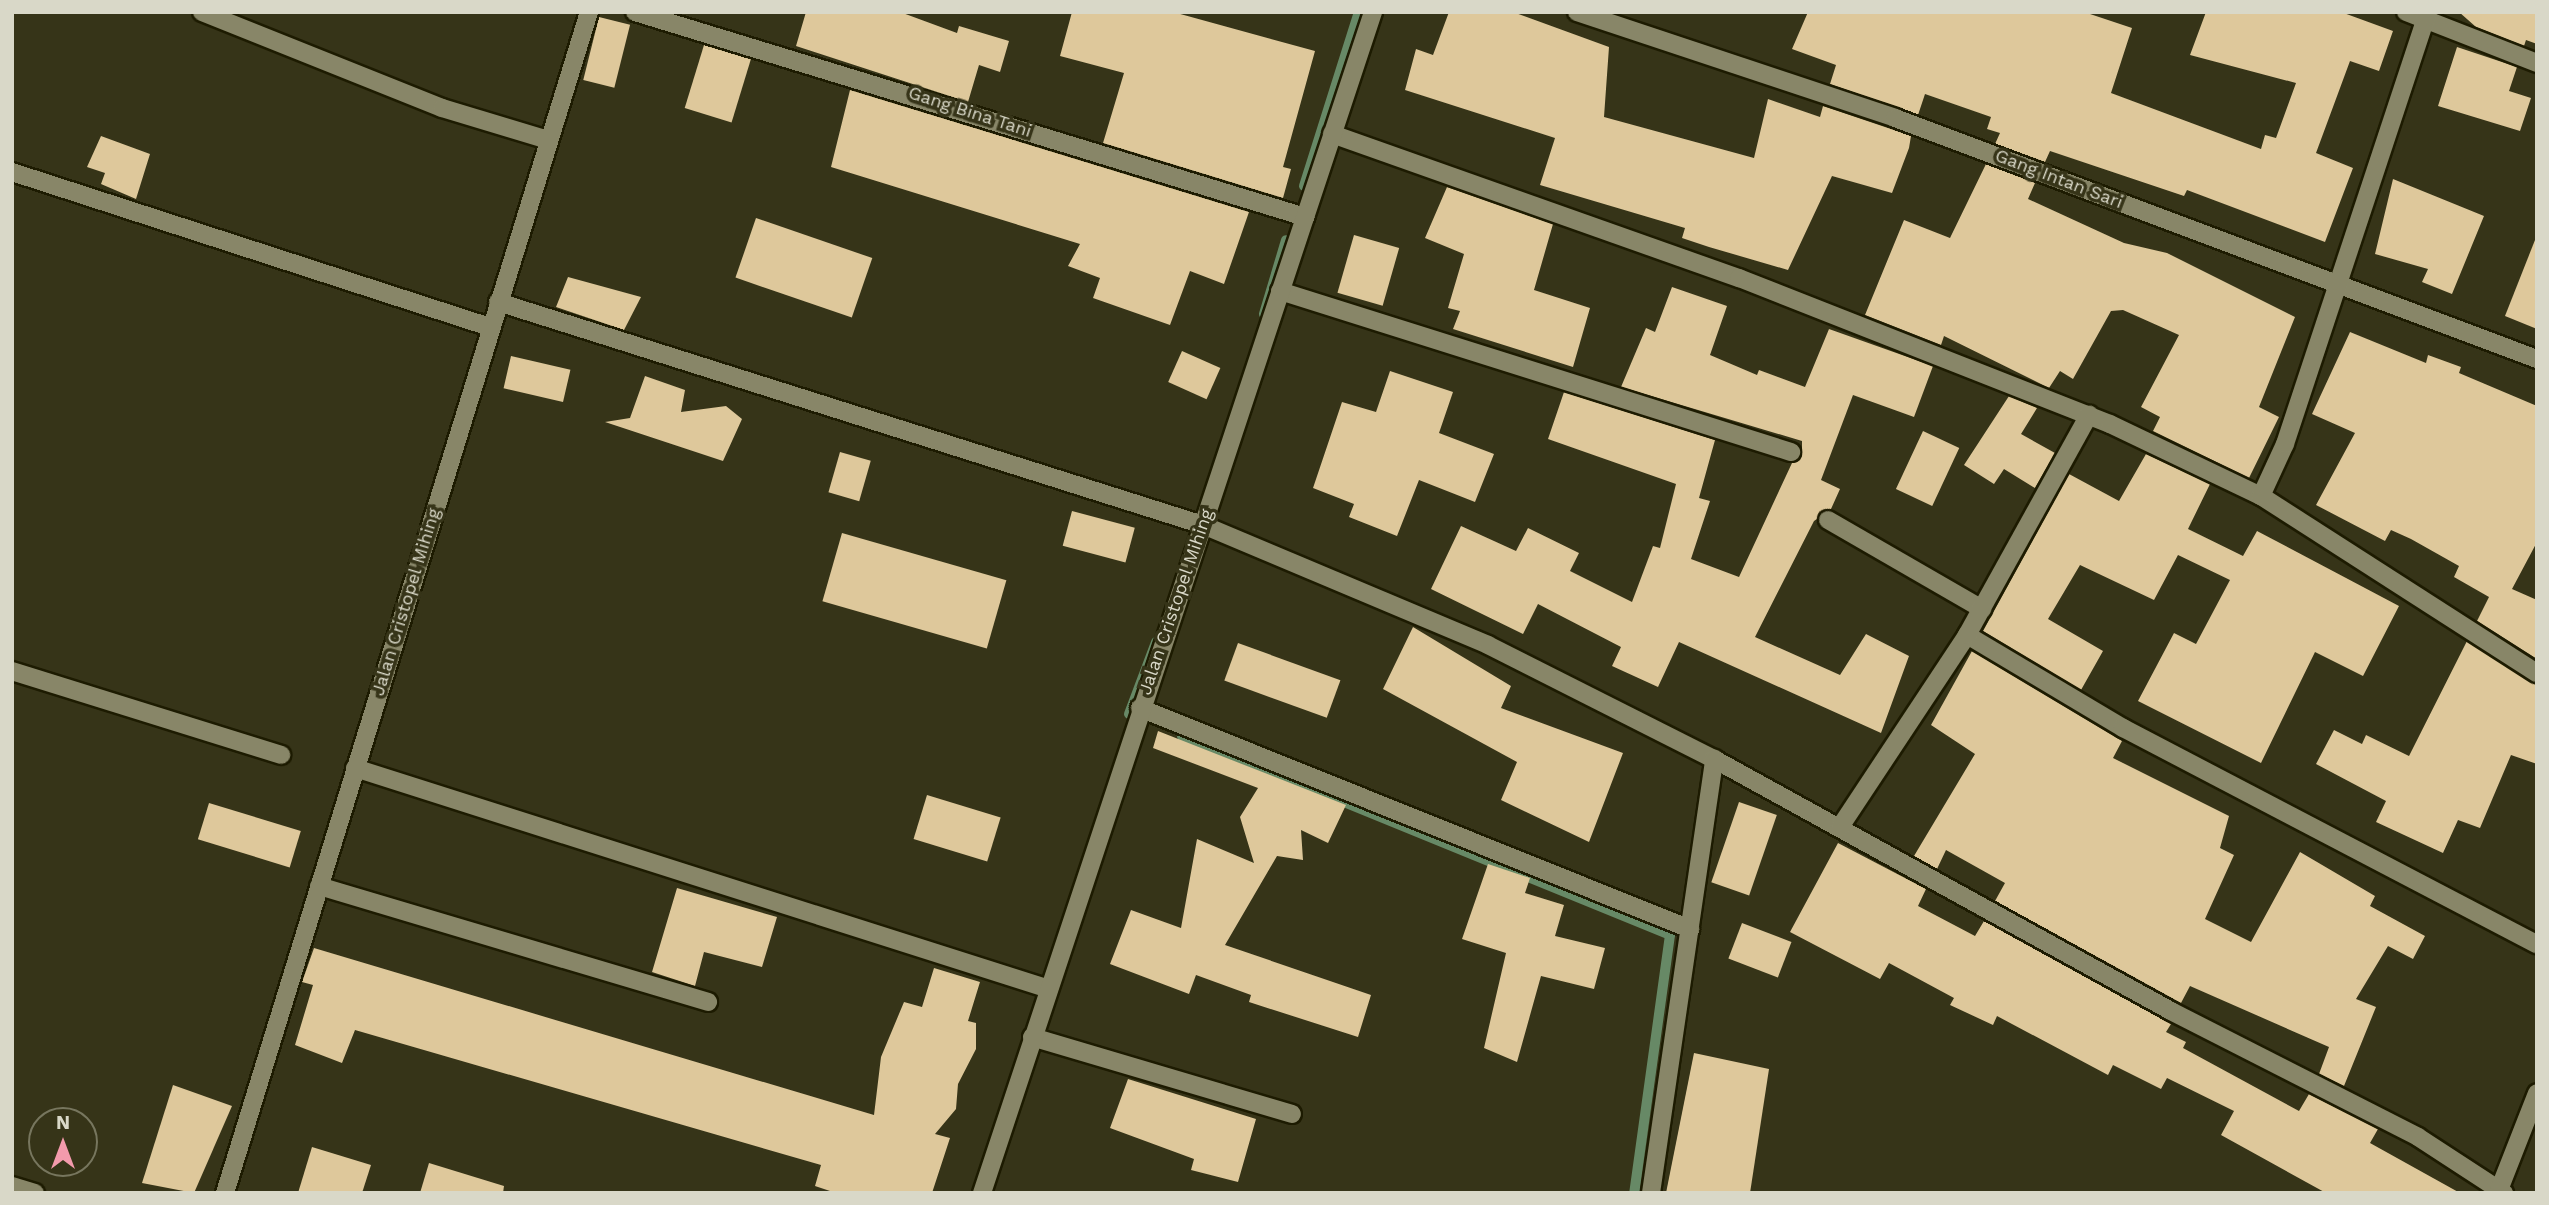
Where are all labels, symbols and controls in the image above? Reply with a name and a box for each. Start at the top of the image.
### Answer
street label: Gang Bina Tani [905,82,1035,142]
street label: Gang Intan Sari [1992,145,2126,213]
street label: Jalan Cristopel Mihing [367,505,445,699]
street label: Jalan Cristopel Mihing [1134,506,1218,698]
north arrow [28,1107,98,1177]
text: N [56,1111,70,1134]

